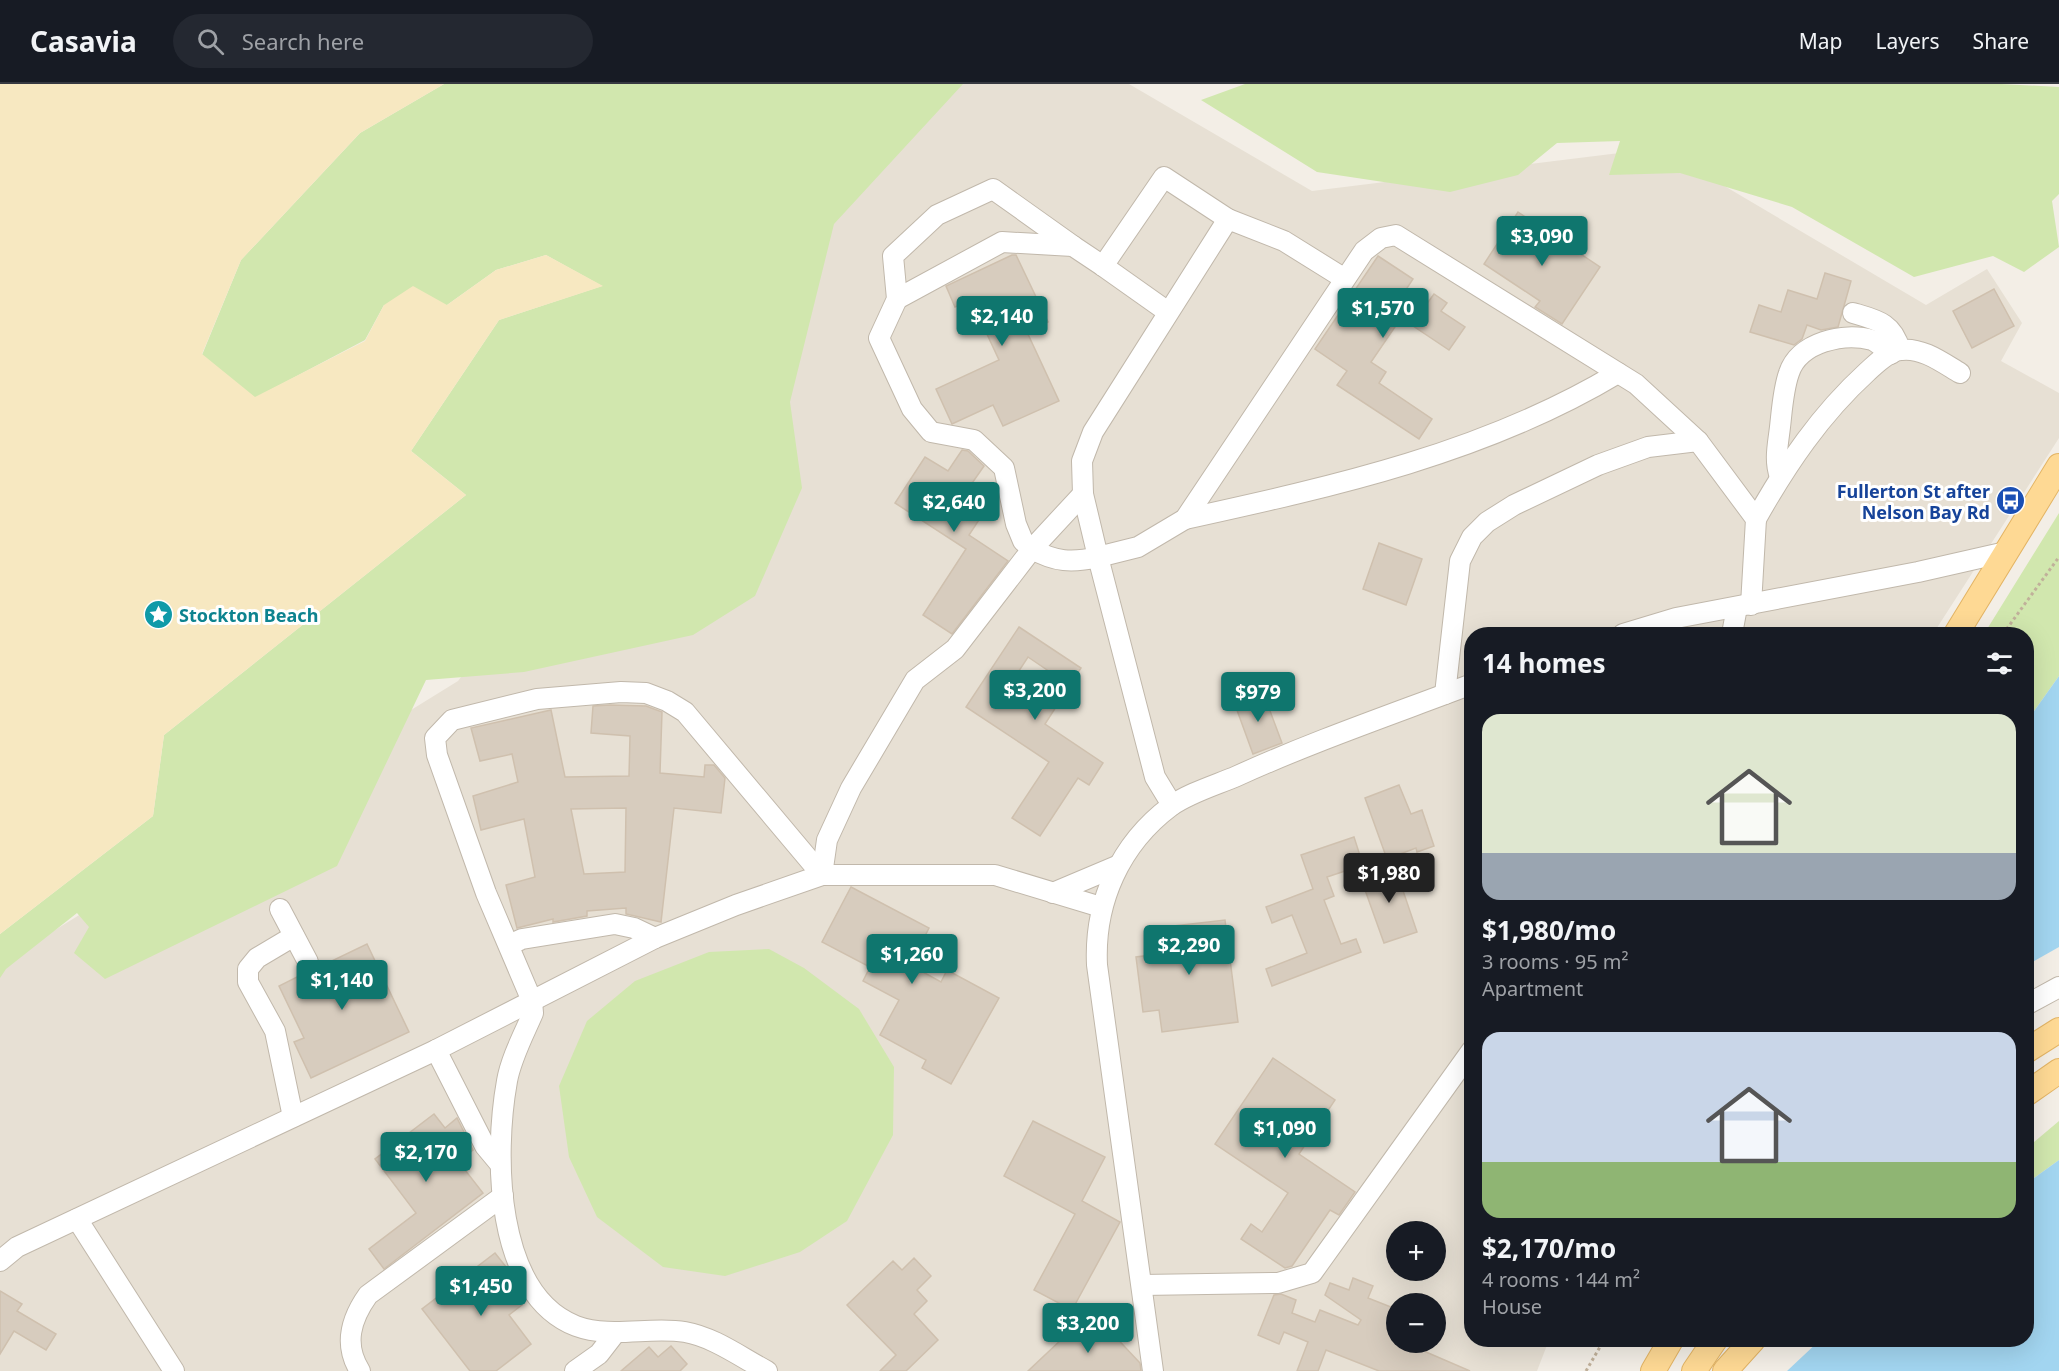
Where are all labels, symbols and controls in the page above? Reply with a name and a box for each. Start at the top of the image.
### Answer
search box [173,14,593,68]
text: Casavia [30,22,137,60]
icon: search [194,25,227,58]
text: Search here [242,26,364,56]
text: Map [1799,27,1843,55]
text: Layers [1876,27,1940,55]
text: Share [1973,27,2029,55]
pin: $3,090 [1493,216,1591,267]
text: $3,090 [1511,222,1573,249]
pin: $1,570 [1334,288,1432,339]
text: $1,570 [1352,294,1414,321]
pin: $2,140 [953,296,1051,347]
text: $2,140 [971,302,1033,329]
place label: Fullerton St after Nelson Bay Rd [1837,479,1990,524]
pin: $2,640 [905,482,1003,533]
bus stop icon: Fullerton St after Nelson Bay Rd [1995,485,2027,517]
text: $2,640 [923,488,985,515]
place icon: Stockton Beach [142,599,174,631]
place label: Stockton Beach [179,603,318,627]
text: 14 homes [1482,645,1606,681]
icon: filters [1983,647,2016,680]
pin: $3,200 [986,670,1084,721]
pin: $979 [1222,672,1294,723]
text: $3,200 [1004,676,1066,703]
text: $979 [1235,678,1281,705]
icon: home [1695,753,1803,861]
pin: $1,980 [1340,853,1438,904]
text: $1,980 [1358,859,1420,886]
text: $1,980/mo [1482,912,1616,948]
pin: $2,290 [1140,925,1238,976]
text: $2,290 [1158,931,1220,958]
pin: $1,260 [863,934,961,985]
text: $1,260 [881,940,943,967]
text: 3 rooms · 95 m² [1482,948,1629,975]
pin: $1,140 [293,960,391,1011]
text: $1,140 [311,966,373,993]
text: Apartment [1482,975,1583,1002]
icon: home [1695,1071,1803,1179]
pin: $1,090 [1236,1108,1334,1159]
text: $1,090 [1254,1114,1316,1141]
pin: $2,170 [377,1132,475,1183]
text: $2,170 [395,1138,457,1165]
map controls [1386,1221,1446,1353]
button: + [1386,1221,1446,1281]
text: $2,170/mo [1482,1230,1616,1266]
pin: $1,450 [432,1266,530,1317]
text: 4 rooms · 144 m² [1482,1266,1640,1293]
text: $1,450 [450,1272,512,1299]
button: − [1386,1293,1446,1353]
text: House [1482,1293,1542,1320]
pin: $3,200 [1039,1303,1137,1354]
text: $3,200 [1057,1309,1119,1336]

